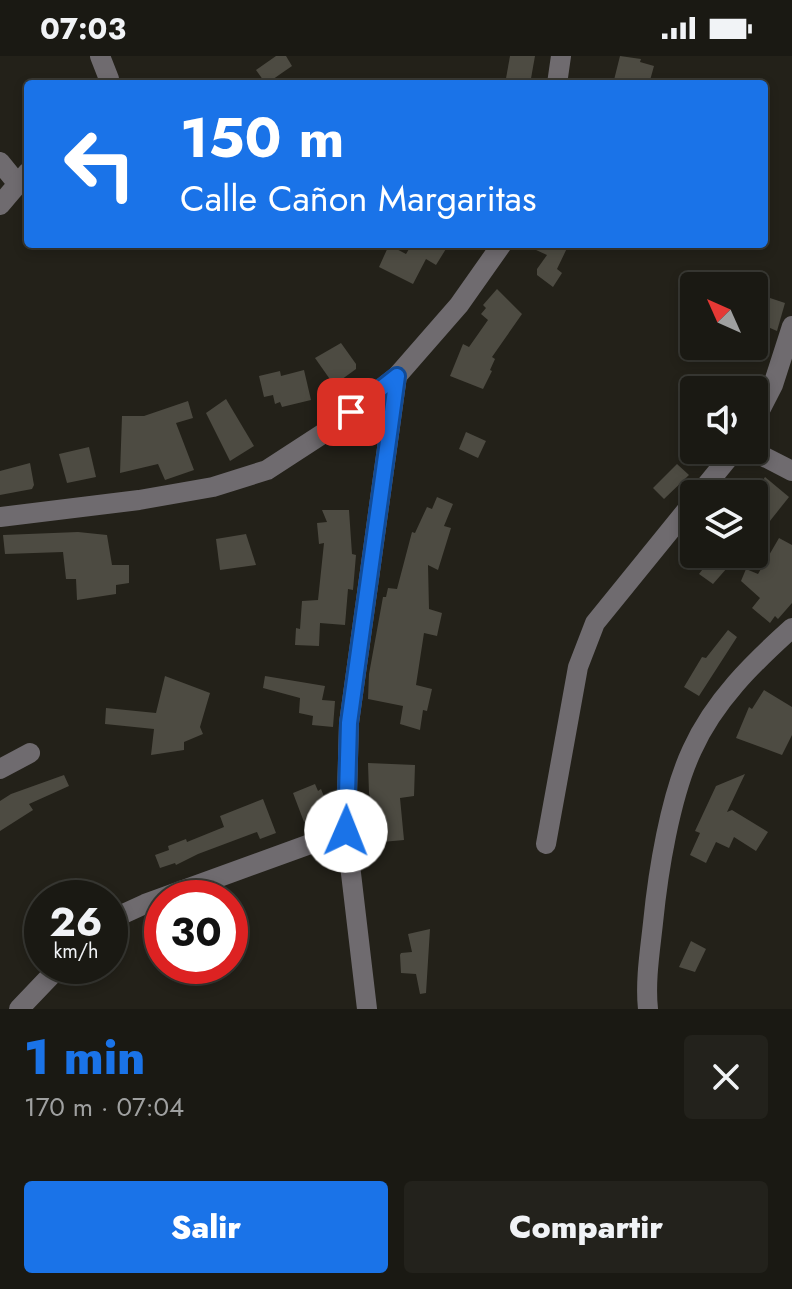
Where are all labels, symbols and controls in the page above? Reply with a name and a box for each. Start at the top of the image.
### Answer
text: 07:03 [40,7,126,50]
text: 150 m [180,97,344,178]
icon: left [48,112,152,216]
text: Calle Cañon Margaritas [180,172,536,224]
north arrow [680,272,768,360]
map controls [680,272,768,568]
button: sound [680,376,768,464]
pin [317,378,385,446]
icon: arrive [329,390,373,434]
button: layers [680,480,768,568]
position arrow [304,789,388,873]
speed limit sign: 30 [144,880,248,984]
text: 26 [50,893,103,951]
text: km/h [53,937,99,966]
text: 1 min [24,1023,145,1092]
button: close [684,1035,768,1119]
text: 170 m · 07:04 [24,1088,184,1126]
button: Salir [24,1181,388,1273]
button: Compartir [404,1181,768,1273]

